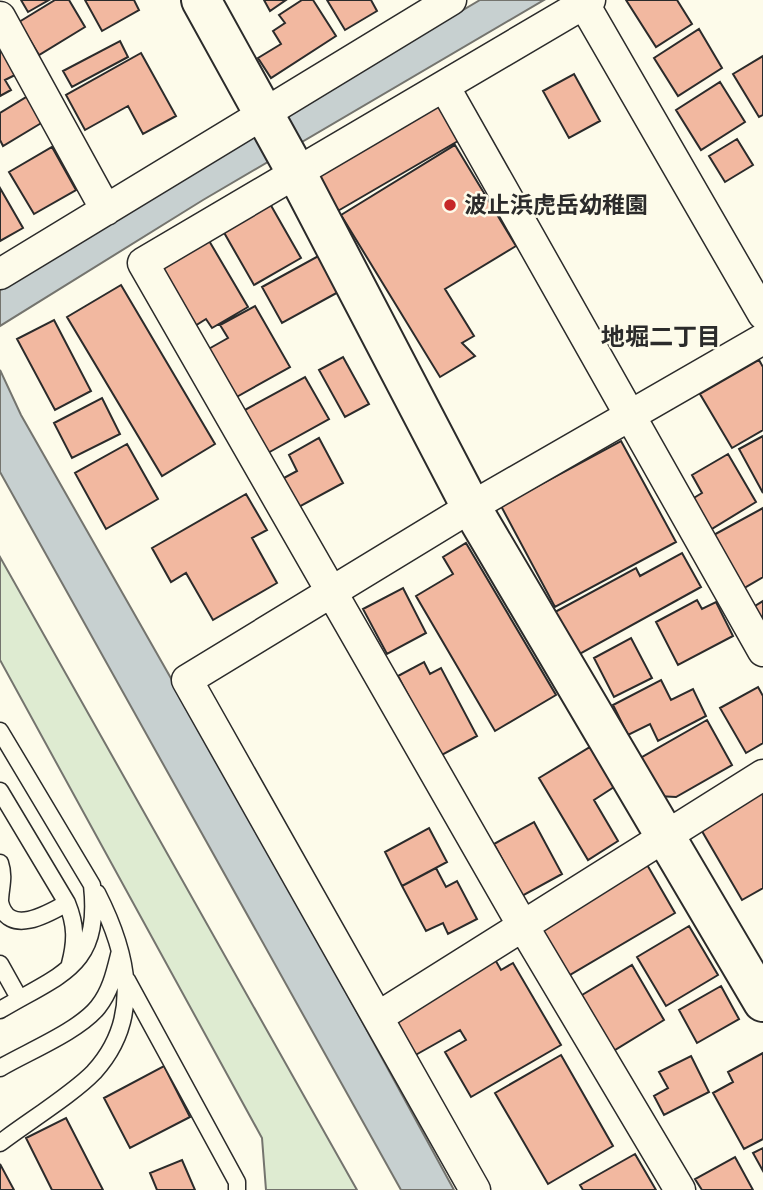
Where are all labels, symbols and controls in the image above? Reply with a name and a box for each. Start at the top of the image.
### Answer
place label: 波止浜虎岳幼稚園 [464,191,648,219]
marker: 波止浜虎岳幼稚園 [442,197,458,213]
district label: 地堀二丁目 [601,322,721,351]

